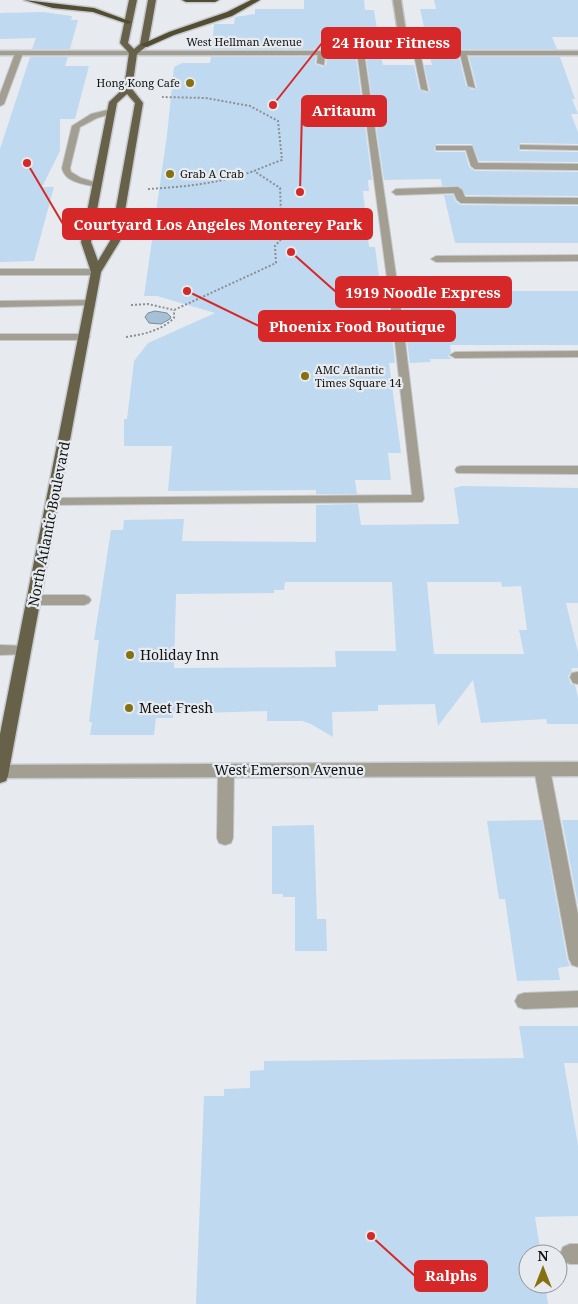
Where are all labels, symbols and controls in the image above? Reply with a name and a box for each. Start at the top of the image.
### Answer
callout: 24 Hour Fitness [322,28,460,58]
text: 24 Hour Fitness [332,32,450,52]
street label: West Hellman Avenue [186,34,302,49]
place label: Hong Kong Cafe [96,75,180,90]
marker: Hong Kong Cafe [184,77,196,89]
callout: Aritaum [302,96,386,126]
text: Aritaum [312,100,376,120]
place label: Grab A Crab [180,166,244,181]
marker: Grab A Crab [164,168,176,180]
callout: Courtyard Los Angeles Monterey Park [63,209,372,239]
text: Courtyard Los Angeles Monterey Park [74,214,363,234]
callout: 1919 Noodle Express [336,277,511,307]
text: 1919 Noodle Express [345,282,501,302]
callout: Phoenix Food Boutique [259,311,455,341]
text: Phoenix Food Boutique [269,316,445,336]
place label: AMC Atlantic Times Square 14 [315,362,402,390]
marker: AMC Atlantic Times Square 14 [299,370,311,382]
street label: North Atlantic Boulevard [23,439,74,608]
place label: Holiday Inn [140,645,219,664]
marker: Holiday Inn [124,649,136,661]
place label: Meet Fresh [139,698,213,717]
marker: Meet Fresh [123,702,135,714]
street label: West Emerson Avenue [214,760,364,779]
north arrow [518,1244,568,1294]
text: N [537,1246,549,1265]
callout: Ralphs [415,1261,487,1291]
text: Ralphs [425,1265,477,1285]

